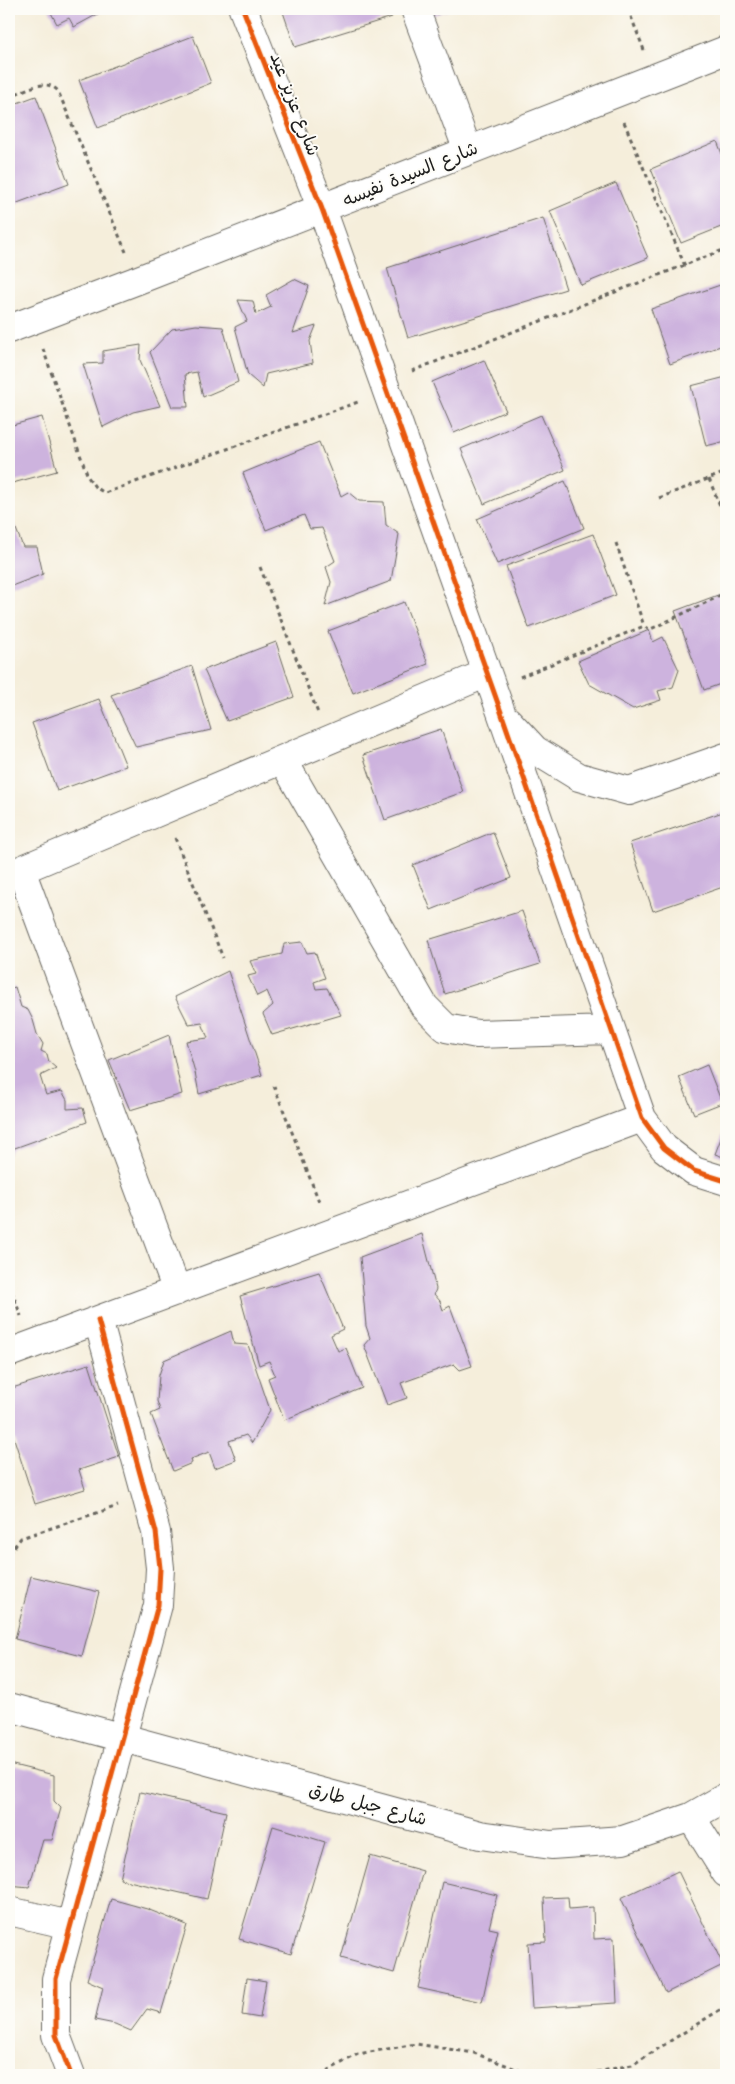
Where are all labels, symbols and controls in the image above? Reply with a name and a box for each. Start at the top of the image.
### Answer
street label: شارع عزيز عيد [261,49,327,160]
street label: شارع السيدة نفيسه [338,135,483,216]
street label: شارع جبل طارق [305,1776,430,1835]

